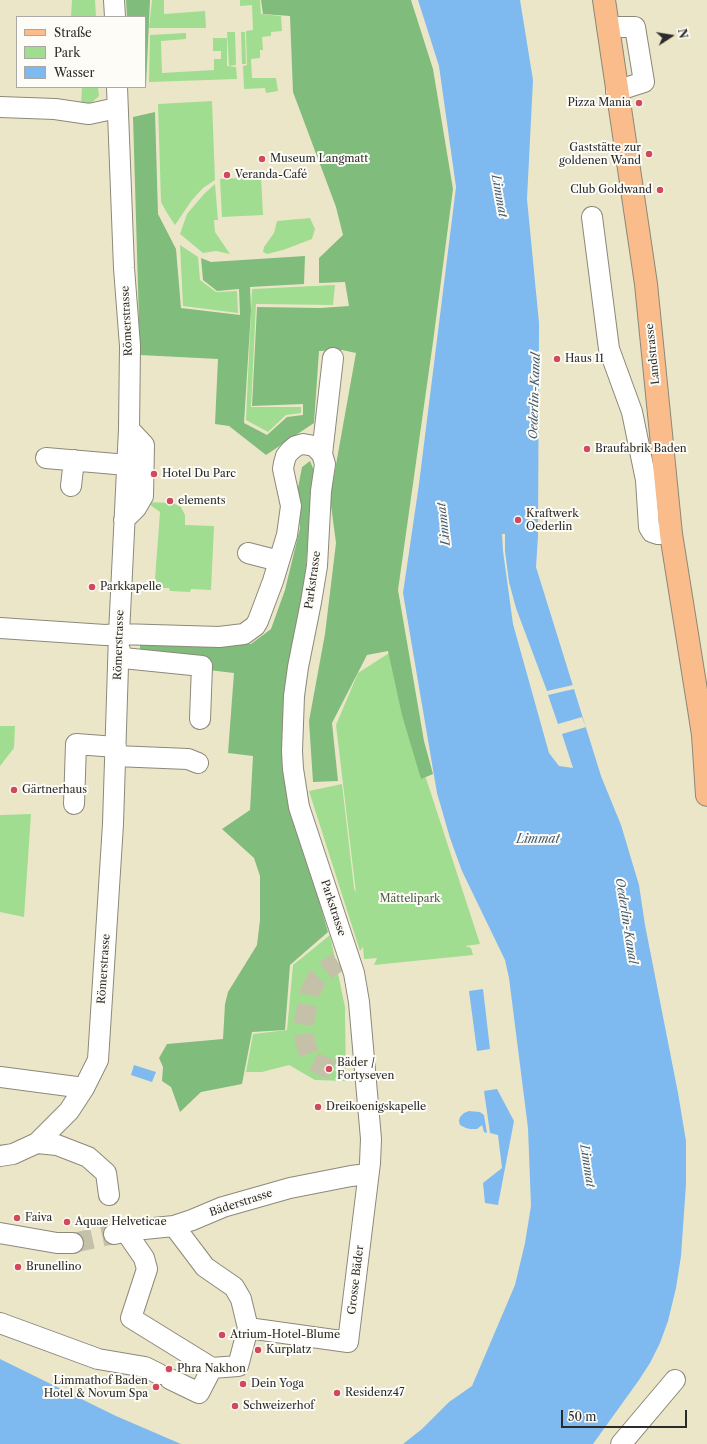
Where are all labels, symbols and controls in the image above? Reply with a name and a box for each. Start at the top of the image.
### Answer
legend [16,16,146,88]
north arrow [651,16,691,56]
text: Straße [54,25,92,40]
text: N [675,27,691,40]
text: Park [54,45,80,60]
text: Wasser [54,65,95,80]
place label: Pizza Mania [567,96,631,110]
marker: Pizza Mania [634,98,644,108]
place label: Gaststätte zur goldenen Wand [559,141,641,167]
marker: Gaststätte zur goldenen Wand [644,149,654,159]
place label: Museum Langmatt [270,152,368,166]
marker: Museum Langmatt [257,154,267,164]
place label: Veranda-Café [235,168,307,182]
marker: Veranda-Café [222,170,232,180]
water label: Limmat [488,173,510,219]
place label: Club Goldwand [570,183,652,197]
marker: Club Goldwand [655,185,665,195]
street label: Römerstrasse [119,285,135,357]
street label: Landstrasse [643,323,663,385]
water label: Oederlin-Kanal [526,352,544,440]
place label: Haus 11 [565,352,604,366]
marker: Haus 11 [552,354,562,364]
place label: Braufabrik Baden [595,442,687,456]
marker: Braufabrik Baden [582,444,592,454]
place label: Hotel Du Parc [162,467,236,481]
marker: Hotel Du Parc [149,469,159,479]
place label: elements [178,494,226,508]
marker: elements [165,496,175,506]
water label: Limmat [435,502,453,546]
place label: Kraftwerk Oederlin [526,507,579,533]
marker: Kraftwerk Oederlin [513,515,523,525]
street label: Parkstrasse [302,550,324,610]
place label: Parkkapelle [100,580,161,594]
marker: Parkkapelle [87,582,97,592]
street label: Römerstrasse [111,610,127,680]
place label: Gärtnerhaus [22,783,87,797]
marker: Gärtnerhaus [9,785,19,795]
water label: Limmat [516,833,560,847]
water label: Oederlin-Kanal [612,877,640,965]
street label: Parkstrasse [318,878,348,938]
park label: Mättelipark [380,892,440,906]
street label: Römerstrasse [95,933,113,1005]
place label: Bäder / Fortyseven [337,1056,394,1082]
marker: Bäder / Fortyseven [324,1064,334,1074]
place label: Dreikoenigskapelle [326,1100,426,1114]
marker: Dreikoenigskapelle [313,1102,323,1112]
water label: Limmat [576,1143,598,1189]
street label: Bäderstrasse [208,1187,274,1219]
place label: Faiva [25,1211,52,1225]
marker: Faiva [12,1213,22,1223]
place label: Aquae Helveticae [75,1215,167,1229]
marker: Aquae Helveticae [62,1217,72,1227]
street label: Grosse Bäder [345,1245,367,1315]
place label: Brunellino [26,1260,82,1274]
marker: Brunellino [13,1262,23,1272]
place label: Atrium-Hotel-Blume [230,1328,340,1342]
marker: Atrium-Hotel-Blume [217,1330,227,1340]
place label: Kurplatz [266,1343,311,1357]
marker: Kurplatz [253,1345,263,1355]
place label: Phra Nakhon [177,1362,246,1376]
marker: Phra Nakhon [164,1364,174,1374]
place label: Limmathof Baden Hotel & Novum Spa [44,1374,148,1400]
place label: Dein Yoga [251,1377,304,1391]
marker: Dein Yoga [238,1379,248,1389]
marker: Limmathof Baden Hotel & Novum Spa [151,1382,161,1392]
place label: Residenz47 [345,1386,404,1400]
marker: Residenz47 [332,1388,342,1398]
place label: Schweizerhof [243,1399,314,1413]
marker: Schweizerhof [230,1401,240,1411]
scale bar [563,1402,689,1428]
text: 50 m [568,1409,597,1424]

